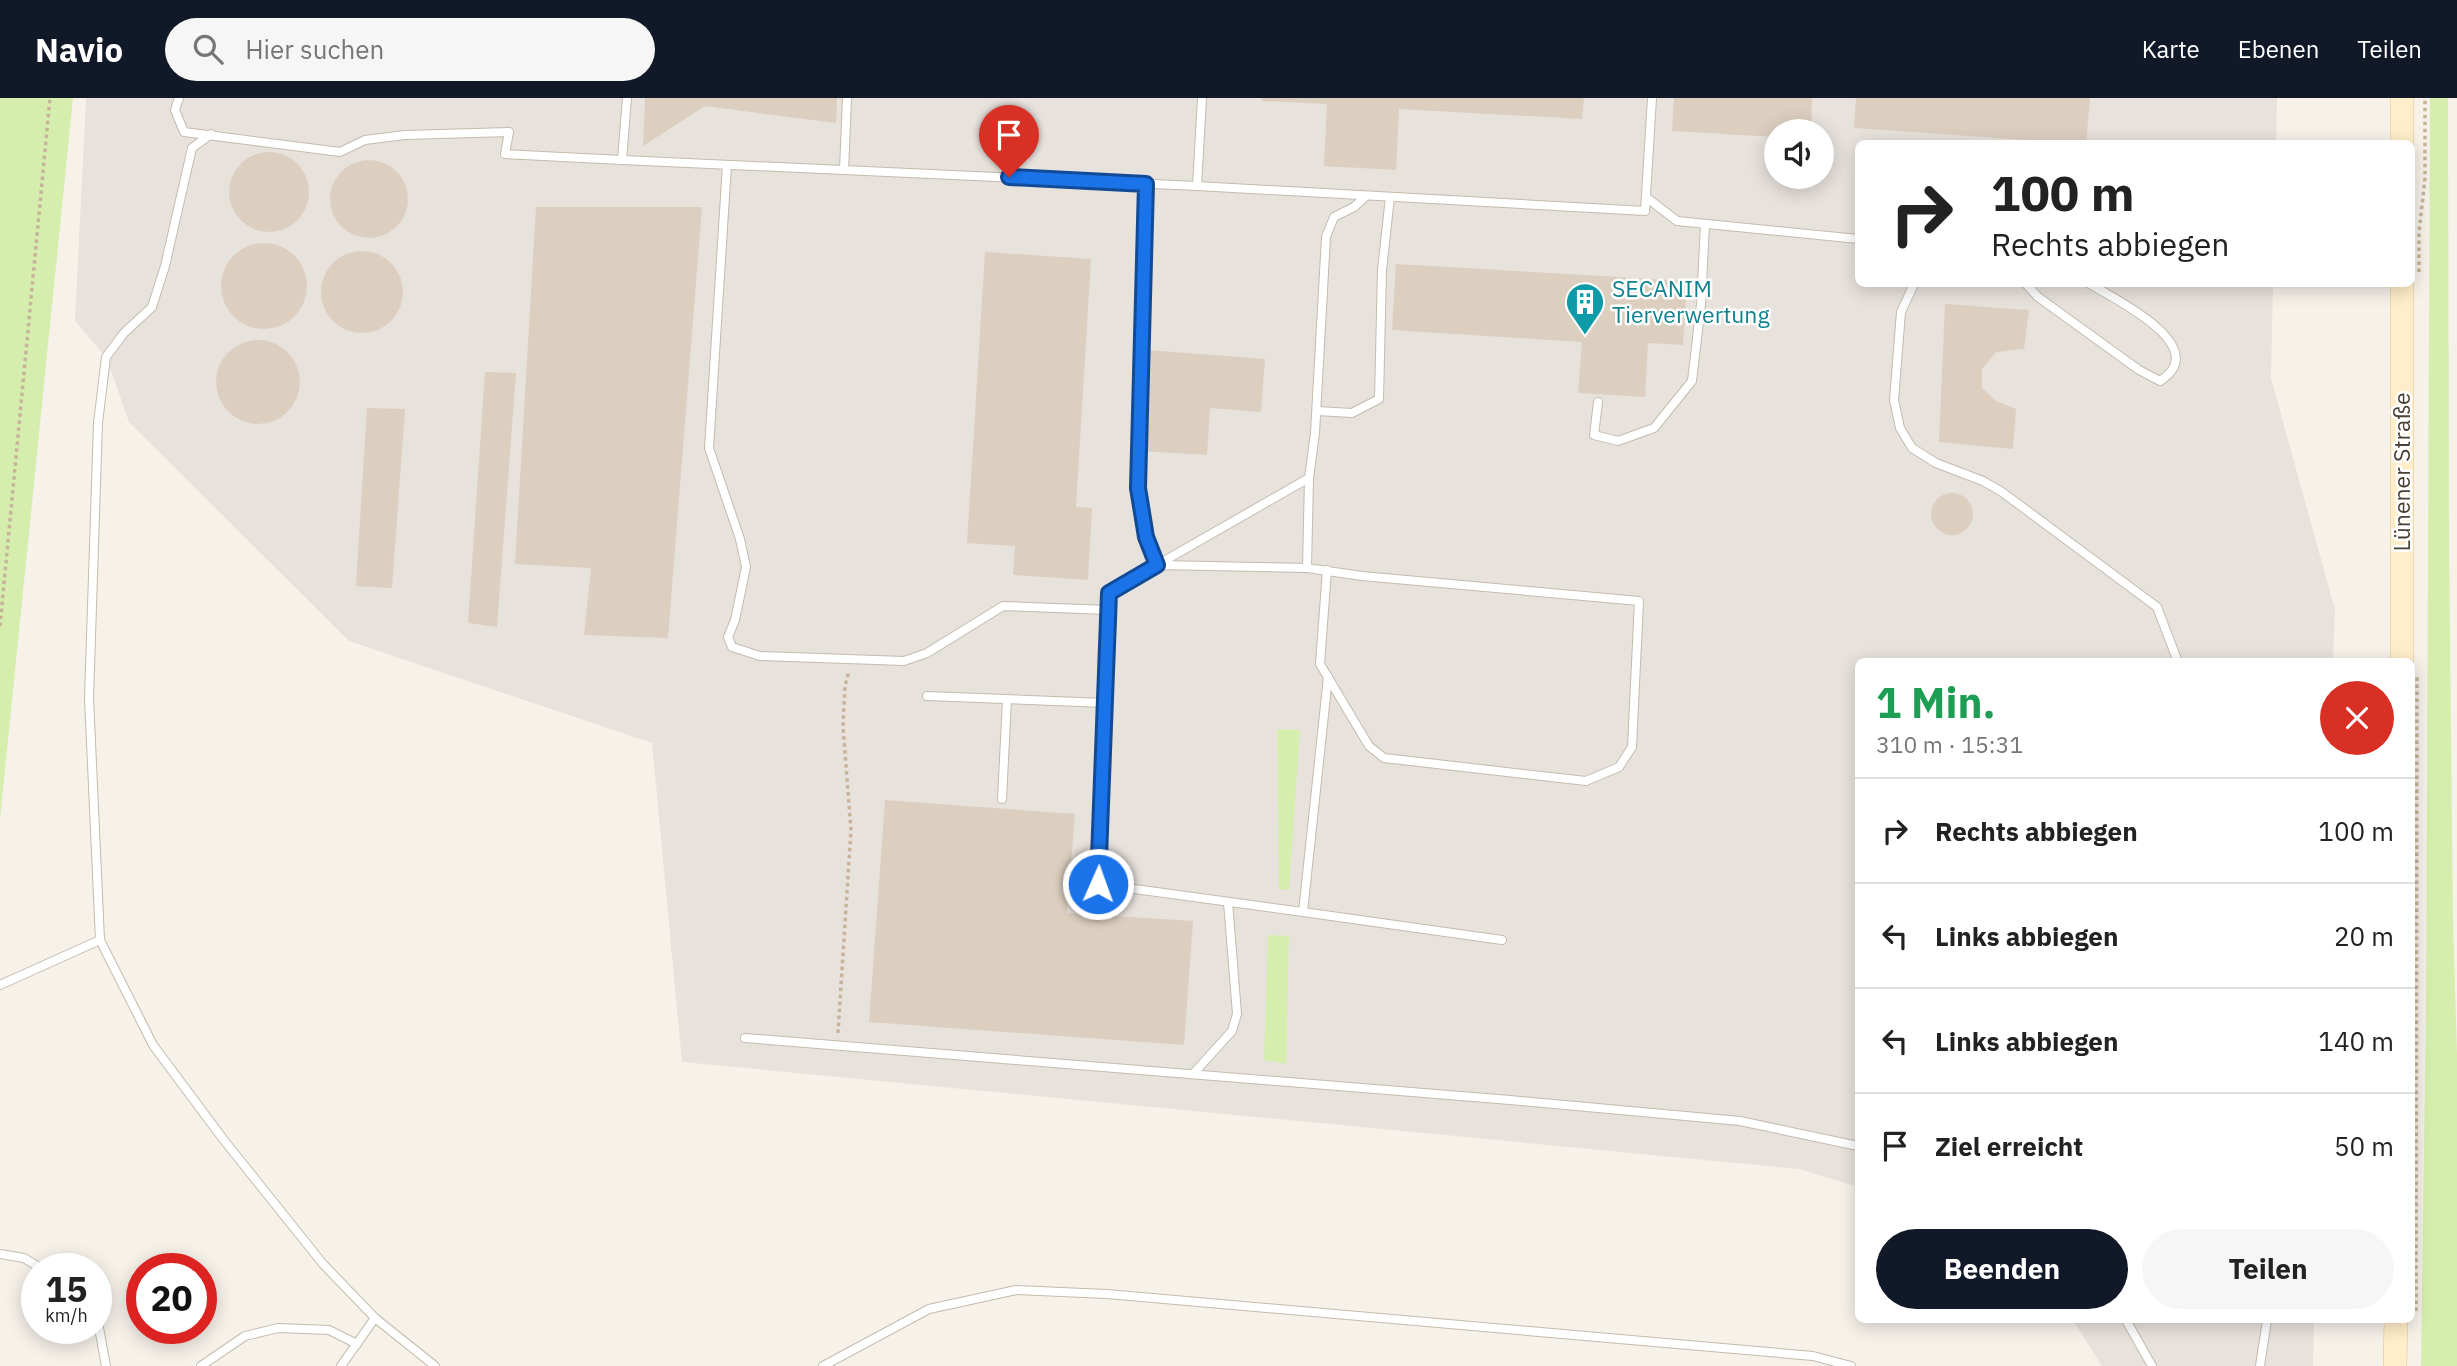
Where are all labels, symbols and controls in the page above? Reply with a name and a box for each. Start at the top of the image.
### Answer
search box [165,18,655,81]
text: Navio [35,28,123,71]
icon: search [189,30,227,68]
text: Hier suchen [245,32,384,66]
text: Karte [2142,33,2200,65]
text: Ebenen [2238,33,2319,65]
text: Teilen [2357,33,2422,65]
pin [979,105,1039,177]
icon: arrive [990,116,1028,154]
map controls [1764,119,1834,189]
button: sound [1764,119,1834,189]
text: 100 m [1991,161,2135,224]
icon: right [1876,168,1967,259]
text: Rechts abbiegen [1991,223,2229,265]
place label: SECANIM Tierverwertung [1612,273,1770,329]
building icon: SECANIM Tierverwertung [1564,281,1606,336]
street label: Lünener Straße [2386,392,2416,552]
text: 1 Min. [1876,675,1996,730]
button: close [2320,681,2394,755]
text: 310 m · 15:31 [1876,729,2023,759]
icon: right [1876,812,1914,850]
text: Rechts abbiegen [1935,814,2138,848]
text: 100 m [2318,814,2394,848]
position arrow [1061,847,1135,921]
icon: left [1876,917,1914,955]
text: Links abbiegen [1935,919,2118,953]
text: 20 m [2334,919,2394,953]
icon: left [1876,1022,1914,1060]
text: Links abbiegen [1935,1024,2118,1058]
text: 140 m [2318,1024,2394,1058]
icon: arrive [1876,1127,1914,1165]
text: Ziel erreicht [1935,1129,2083,1163]
text: 50 m [2334,1129,2394,1163]
button: Beenden [1876,1229,2128,1309]
button: Teilen [2142,1229,2394,1309]
speed limit sign: 20 [126,1253,217,1344]
text: 15 [45,1266,88,1312]
text: km/h [45,1304,88,1327]

